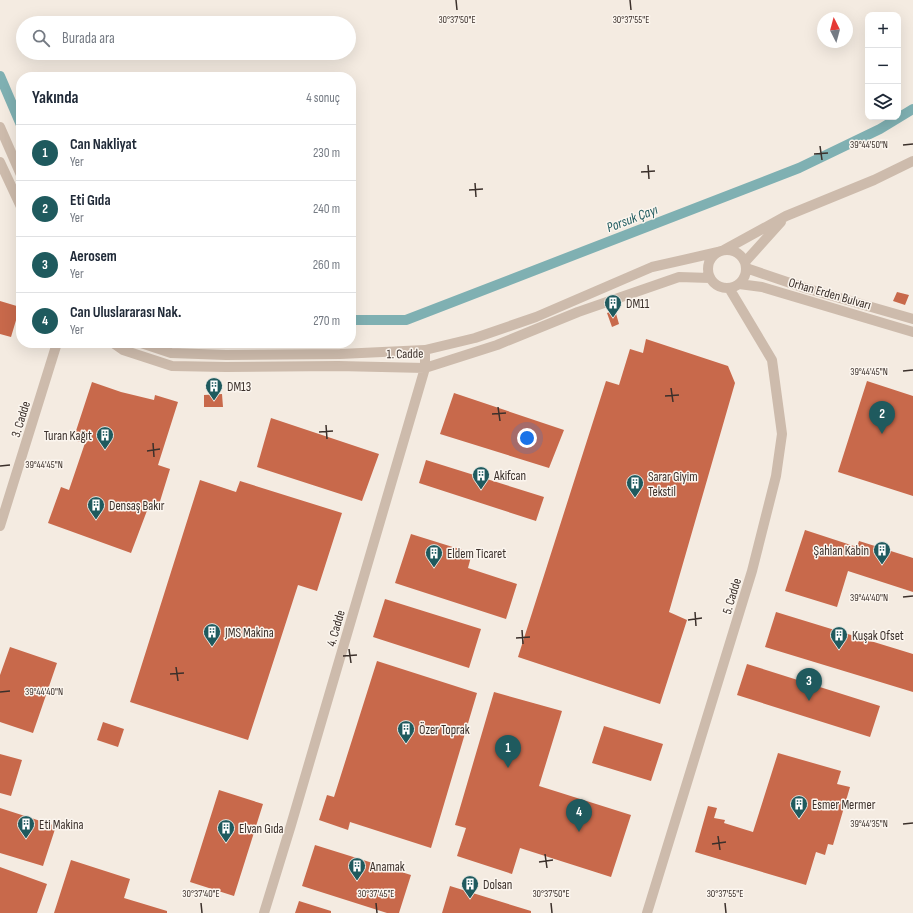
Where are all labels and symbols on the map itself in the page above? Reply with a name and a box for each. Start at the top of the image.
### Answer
north arrow [817,12,853,48]
text: 30°37'50"E [438,14,476,26]
text: 30°37'55"E [613,14,649,26]
text: 39°44'50"N [850,139,888,151]
water label: Porsuk Çayı [604,201,661,236]
street label: Orhan Erden Bulvarı [787,275,873,313]
building icon: DM11 [603,293,623,318]
place label: DM11 [626,296,650,312]
street label: 1. Cadde [387,346,423,362]
text: 39°44'45"N [850,366,888,378]
building icon: DM13 [204,376,224,401]
place label: DM13 [227,379,251,395]
street label: 3. Cadde [8,399,34,439]
pin: 2 [869,401,895,434]
building icon: Turan Kağıt [95,425,115,450]
place label: Turan Kağıt [44,428,92,444]
your location [517,428,537,448]
text: 39°44'45"N [25,459,63,471]
building icon: Akifcan [471,465,491,490]
place label: Akifcan [493,468,526,484]
place label: Sarar Giyim Tekstil [648,469,698,500]
building icon: Sarar Giyim Tekstil [625,473,645,498]
building icon: Densaş Bakır [86,495,106,520]
place label: Densaş Bakır [109,498,165,514]
building icon: Şahlan Kabin [872,540,892,565]
building icon: Eldem Ticaret [424,543,444,568]
place label: Şahlan Kabin [814,543,869,559]
place label: Eldem Ticaret [447,546,506,562]
street label: 5. Cadde [719,576,745,616]
text: 39°44'40"N [850,592,888,604]
street label: 4. Cadde [323,608,349,648]
building icon: JMS Makina [202,622,222,647]
place label: JMS Makina [224,625,274,641]
building icon: Kuşak Ofset [829,625,849,650]
place label: Kuşak Ofset [852,628,904,644]
pin: 3 [796,668,822,701]
text: 39°44'40"N [25,686,63,698]
building icon: Özer Toprak [396,719,416,744]
place label: Özer Toprak [419,721,470,738]
pin: 1 [495,735,521,768]
building icon: Esmer Mermer [789,794,809,819]
place label: Esmer Mermer [812,797,876,813]
pin: 4 [566,799,592,832]
building icon: Eti Makina [16,814,36,839]
place label: Eti Makina [39,817,84,833]
building icon: Elvan Gıda [216,818,236,843]
text: 39°44'35"N [850,818,888,830]
place label: Elvan Gıda [239,821,284,837]
building icon: Anamak [347,856,367,881]
place label: Anamak [369,859,405,875]
building icon: Dolsan [460,874,480,899]
place label: Dolsan [483,877,512,893]
text: 30°37'40"E [182,888,220,900]
text: 30°37'45"E [358,888,394,900]
text: 30°37'50"E [532,888,570,900]
text: 30°37'55"E [707,888,743,900]

